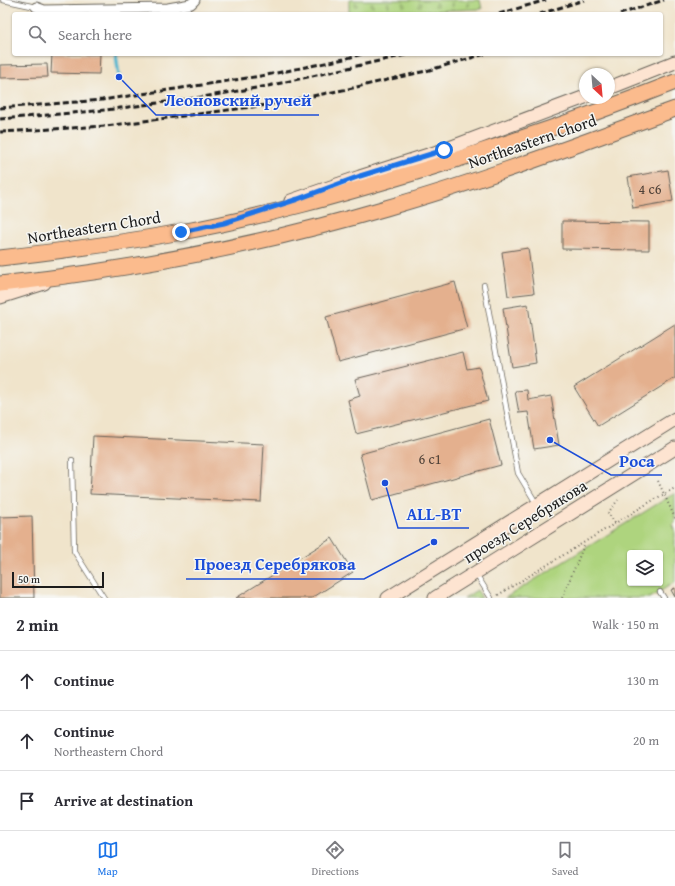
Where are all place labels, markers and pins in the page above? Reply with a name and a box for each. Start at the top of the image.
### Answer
callout: Леоновский ручей [156,86,319,115]
callout: Роса [611,446,662,475]
callout: ALL-BT [398,499,469,528]
callout: Проезд Серебрякова [186,550,364,579]

